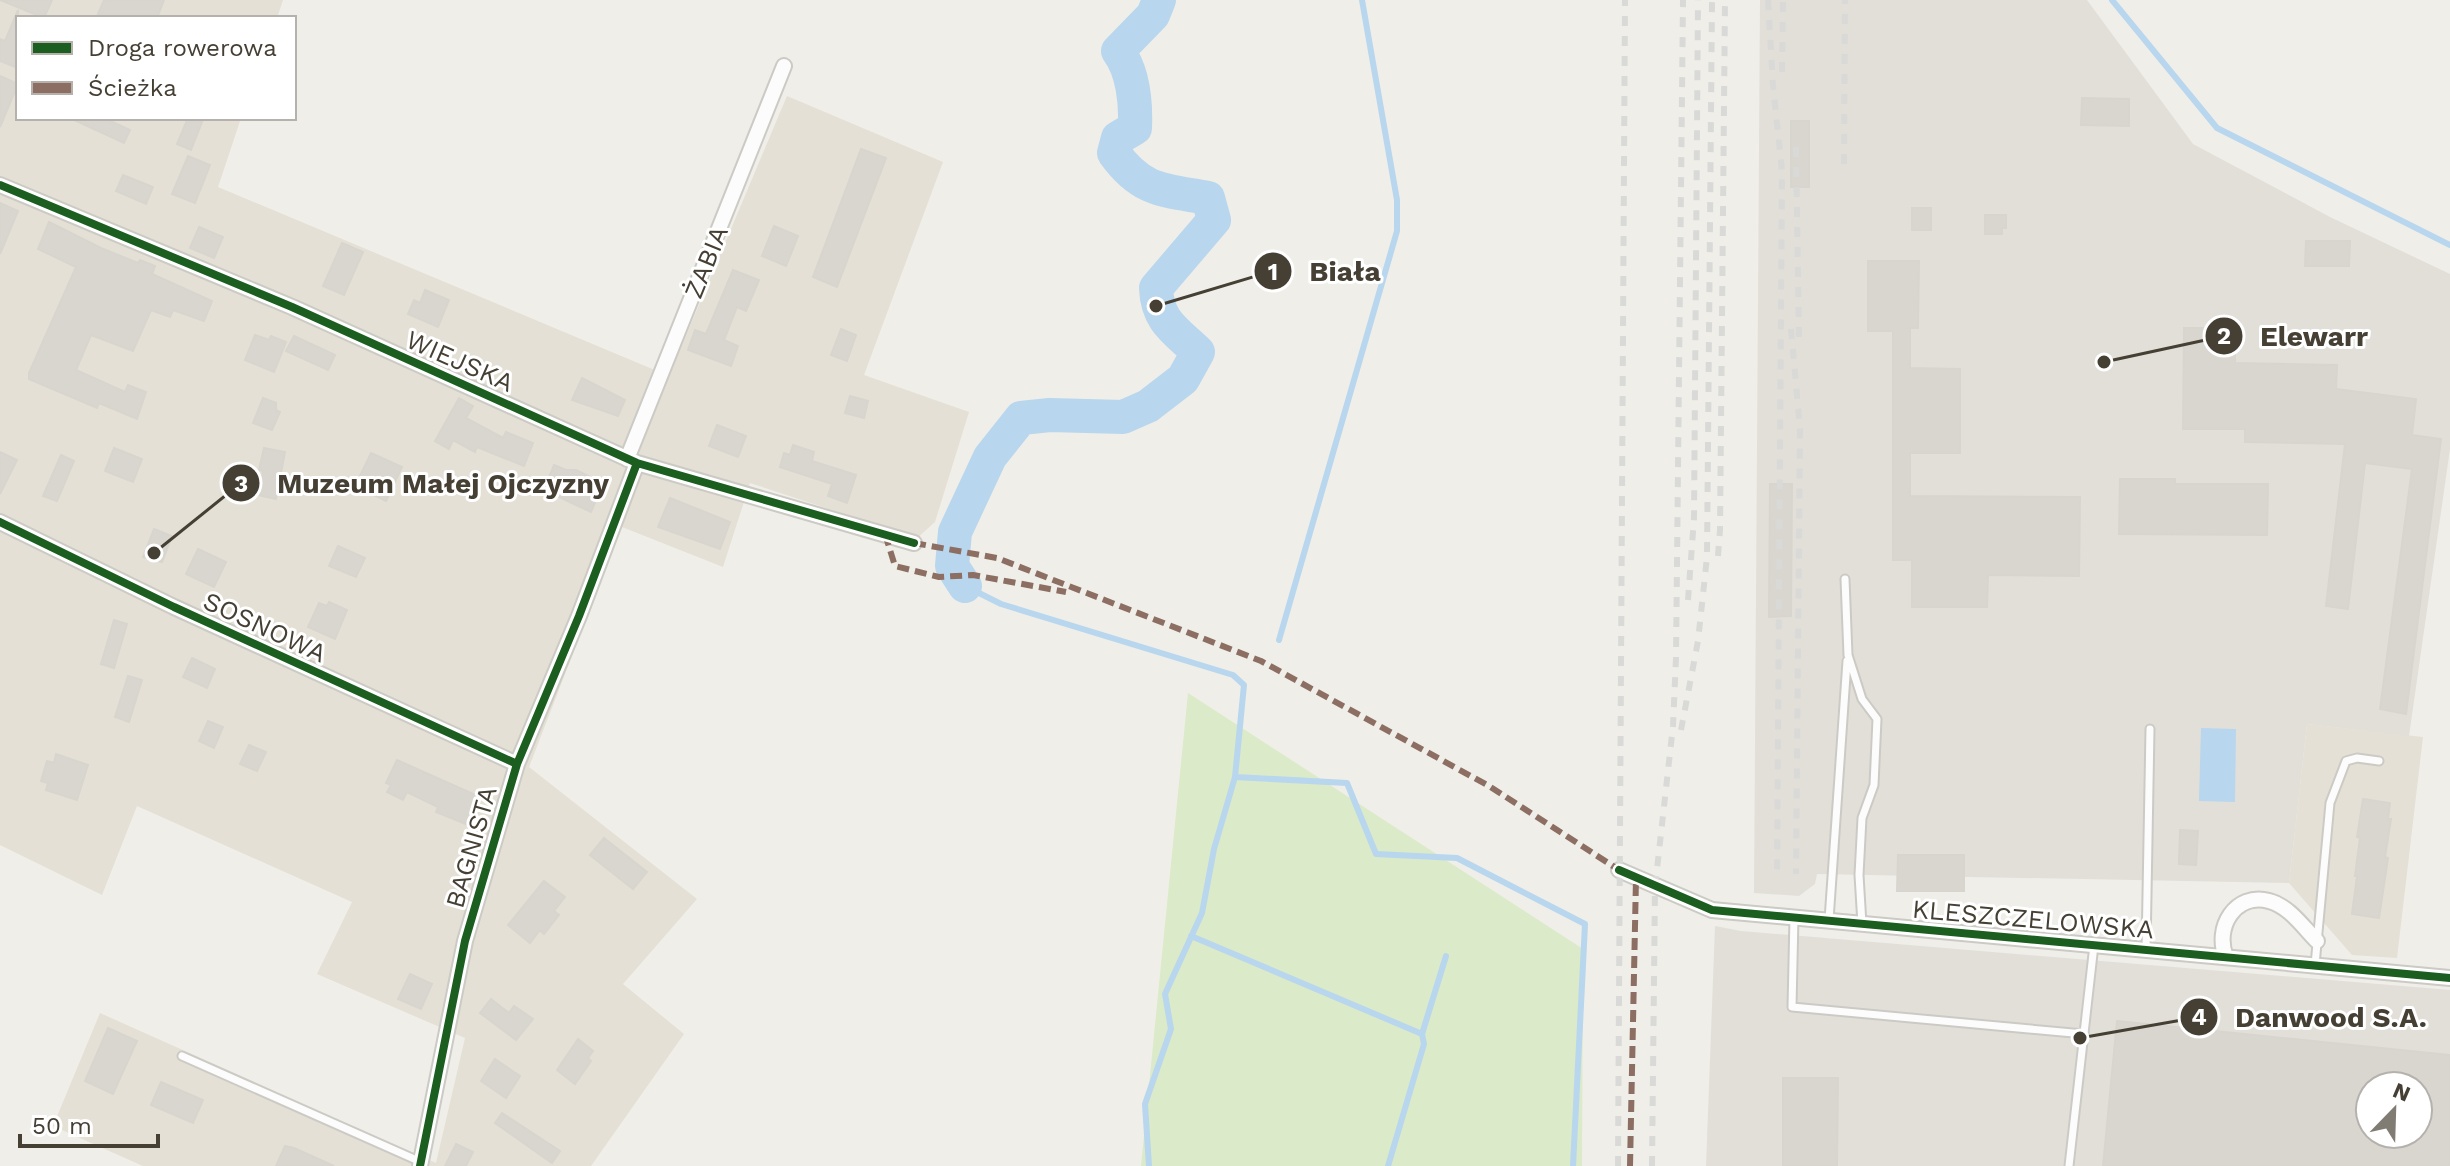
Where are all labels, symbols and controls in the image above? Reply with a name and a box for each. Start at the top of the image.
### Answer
legend [16,16,296,120]
text: Droga rowerowa [88,34,277,62]
text: Ścieżka [88,74,177,102]
street label: ŻABIA [678,221,734,303]
callout: Biała [1253,245,1397,297]
text: Biała [1309,255,1381,288]
text: 1 [1268,258,1278,286]
callout: Elewarr [2204,310,2384,362]
text: Elewarr [2260,320,2368,353]
text: 2 [2217,322,2231,350]
street label: WIEJSKA [402,324,518,398]
callout: Muzeum Małej Ojczyzny [221,457,625,509]
text: Muzeum Małej Ojczyzny [277,467,609,500]
text: 3 [234,470,248,498]
street label: SOSNOWA [199,585,331,669]
street label: BAGNISTA [439,783,503,911]
street label: KLESZCZELOWSKA [1911,893,2155,945]
callout: Danwood S.A. [2179,991,2442,1043]
text: Danwood S.A. [2235,1001,2427,1034]
text: 4 [2191,1003,2207,1031]
north arrow [2354,1070,2434,1150]
text: N [2389,1077,2414,1107]
scale bar [20,1098,158,1148]
text: 50 m [32,1112,92,1140]

